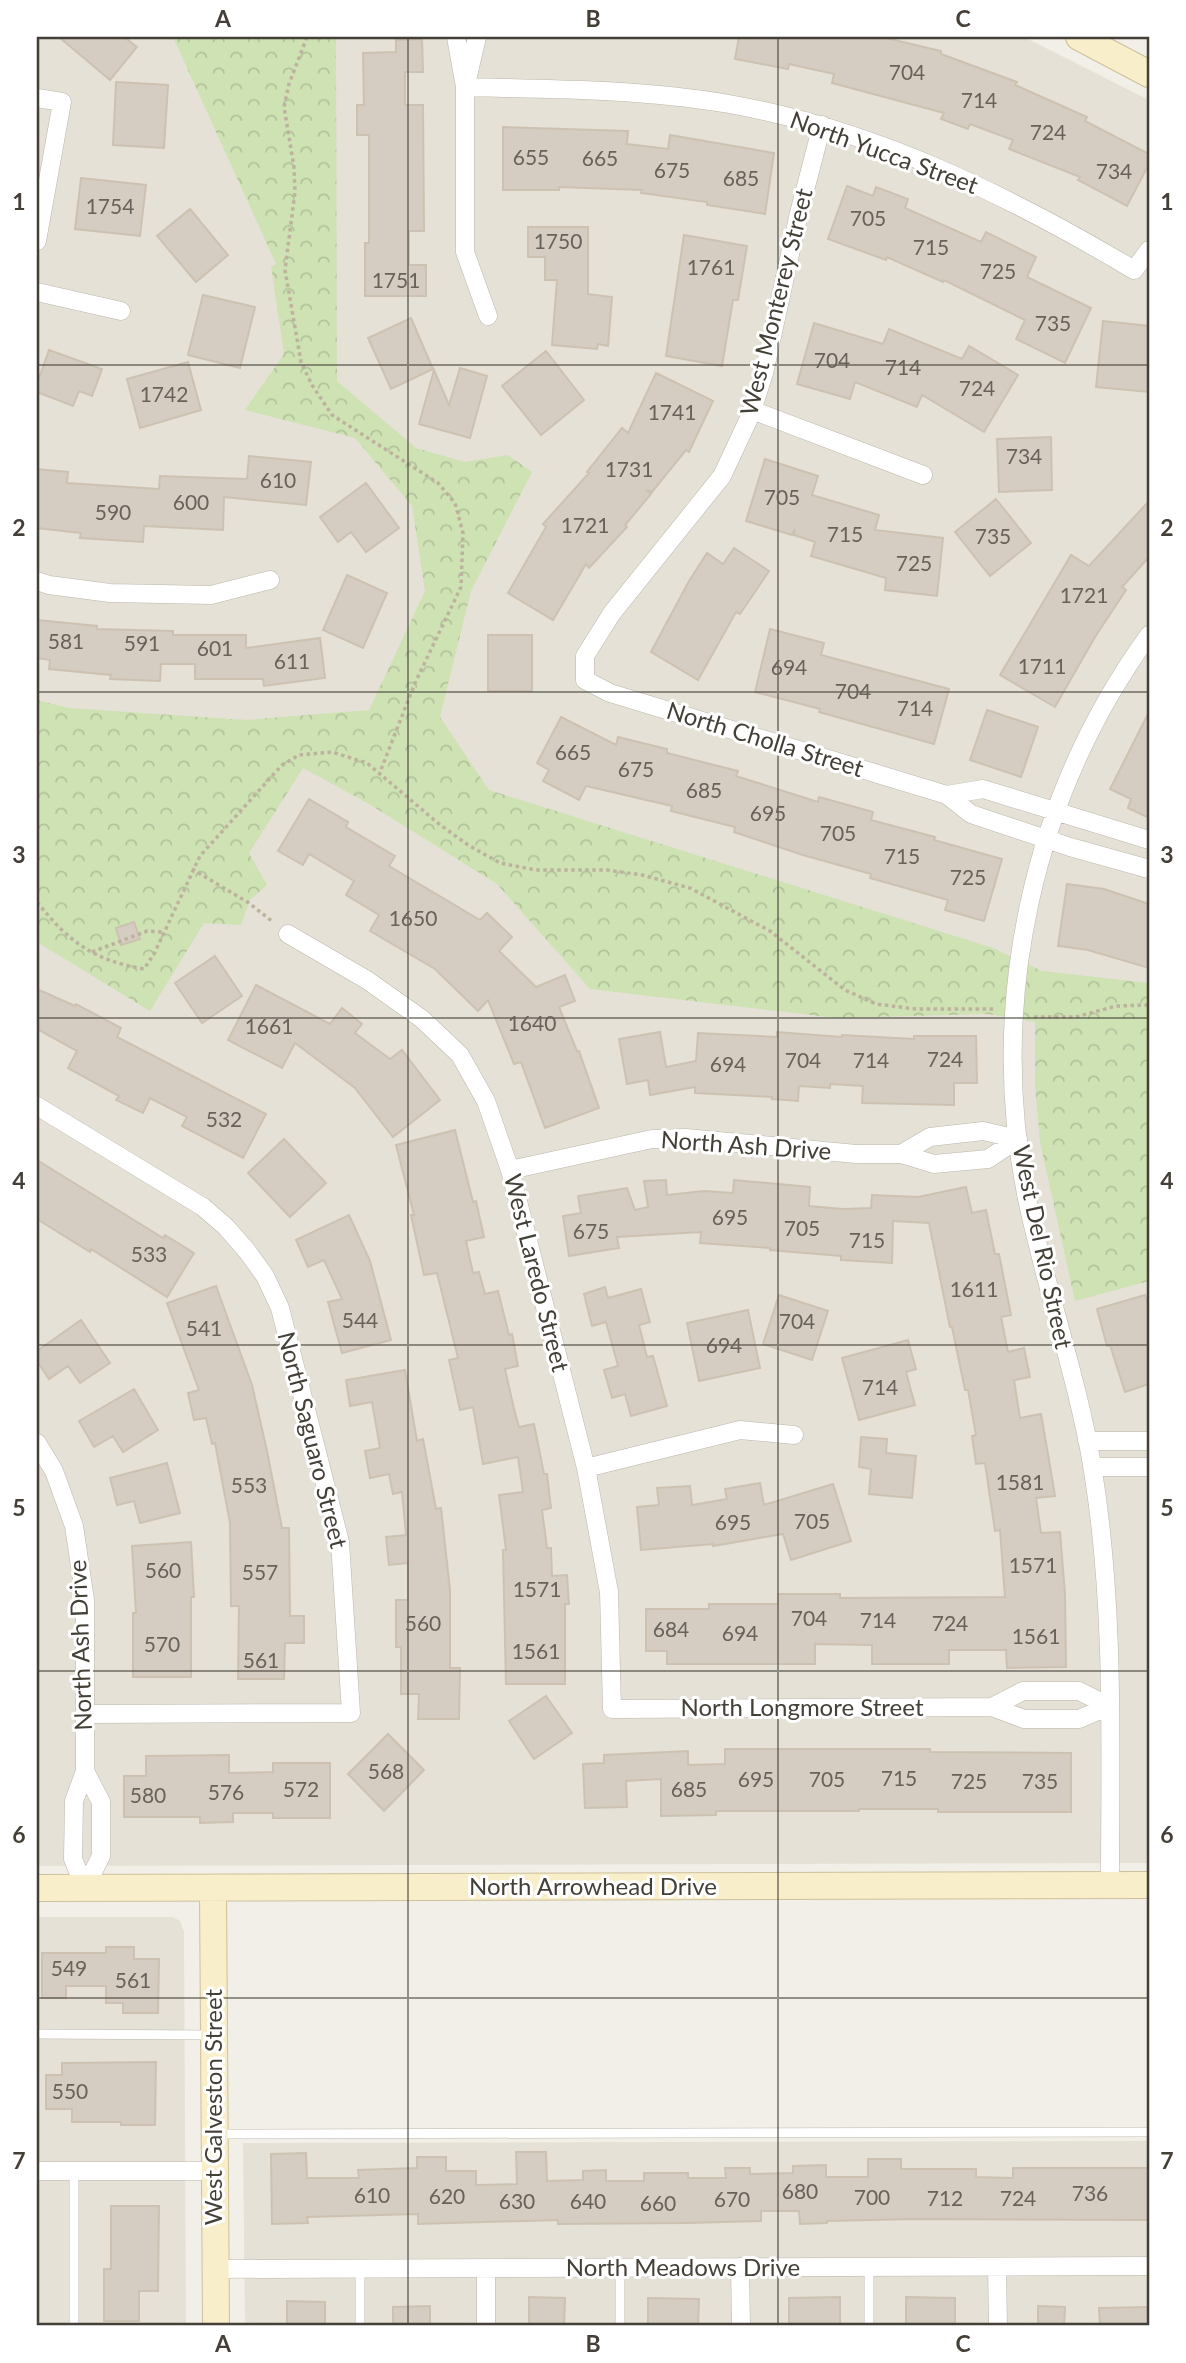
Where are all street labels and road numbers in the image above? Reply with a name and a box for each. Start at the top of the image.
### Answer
street label: North Yucca Street [787,104,983,199]
street label: West Monterey Street [733,185,818,418]
street label: North Cholla Street [664,695,868,782]
street label: North Ash Drive [660,1124,832,1165]
street label: West Del Rio Street [1008,1142,1079,1352]
street label: West Laredo Street [499,1171,576,1375]
street label: North Saguaro Street [273,1328,354,1551]
street label: North Ash Drive [62,1559,97,1731]
street label: North Longmore Street [681,1692,924,1721]
street label: North Arrowhead Drive [469,1871,717,1900]
street label: West Galveston Street [198,1988,227,2225]
street label: North Meadows Drive [566,2252,800,2281]

